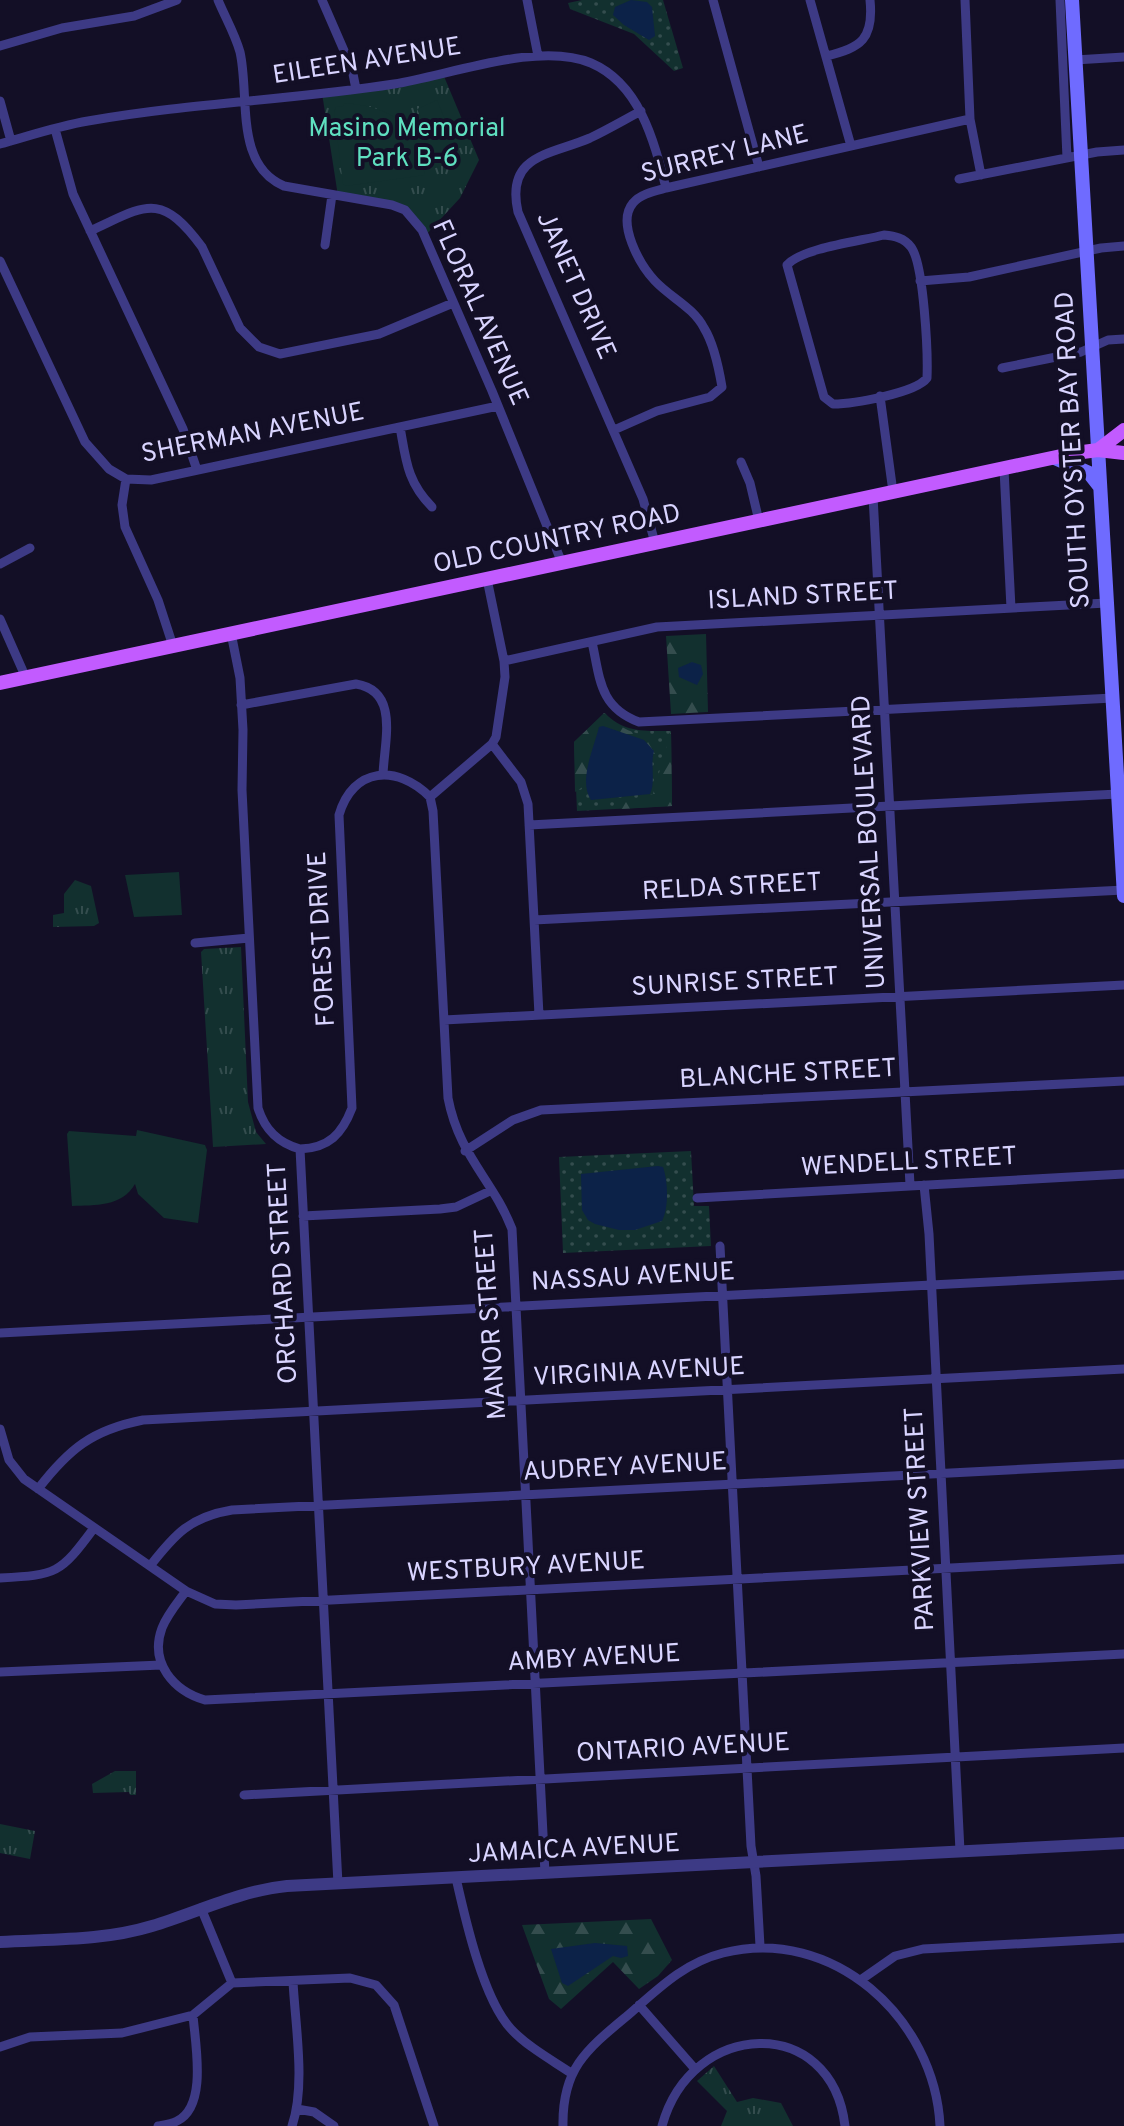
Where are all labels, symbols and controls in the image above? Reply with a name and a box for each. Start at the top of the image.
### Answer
street label: EILEEN AVENUE [270,31,464,93]
park label: Masino Memorial Park B-6 [308,113,506,176]
street label: SURREY LANE [638,118,812,192]
street label: JANET DRIVE [528,207,622,365]
street label: FLORAL AVENUE [423,215,535,411]
street label: SOUTH OYSTER BAY ROAD [1049,290,1099,610]
street label: SHERMAN AVENUE [139,396,367,472]
street label: OLD COUNTRY ROAD [430,498,684,582]
street label: ISLAND STREET [707,576,899,618]
street label: UNIVERSAL BOULEVARD [846,694,894,990]
street label: FOREST DRIVE [302,850,344,1028]
street label: RELDA STREET [641,867,823,909]
street label: SUNRISE STREET [631,961,839,1005]
street label: BLANCHE STREET [679,1053,897,1097]
street label: WENDELL STREET [800,1141,1018,1185]
street label: ORCHARD STREET [262,1161,306,1385]
street label: MANOR STREET [469,1227,515,1421]
street label: NASSAU AVENUE [530,1256,736,1300]
street label: VIRGINIA AVENUE [532,1351,746,1395]
street label: PARKVIEW STREET [899,1406,943,1632]
street label: AUDREY AVENUE [522,1446,728,1490]
street label: WESTBURY AVENUE [406,1545,646,1591]
street label: AMBY AVENUE [507,1638,681,1680]
street label: ONTARIO AVENUE [575,1727,791,1771]
street label: JAMAICA AVENUE [467,1828,681,1872]

